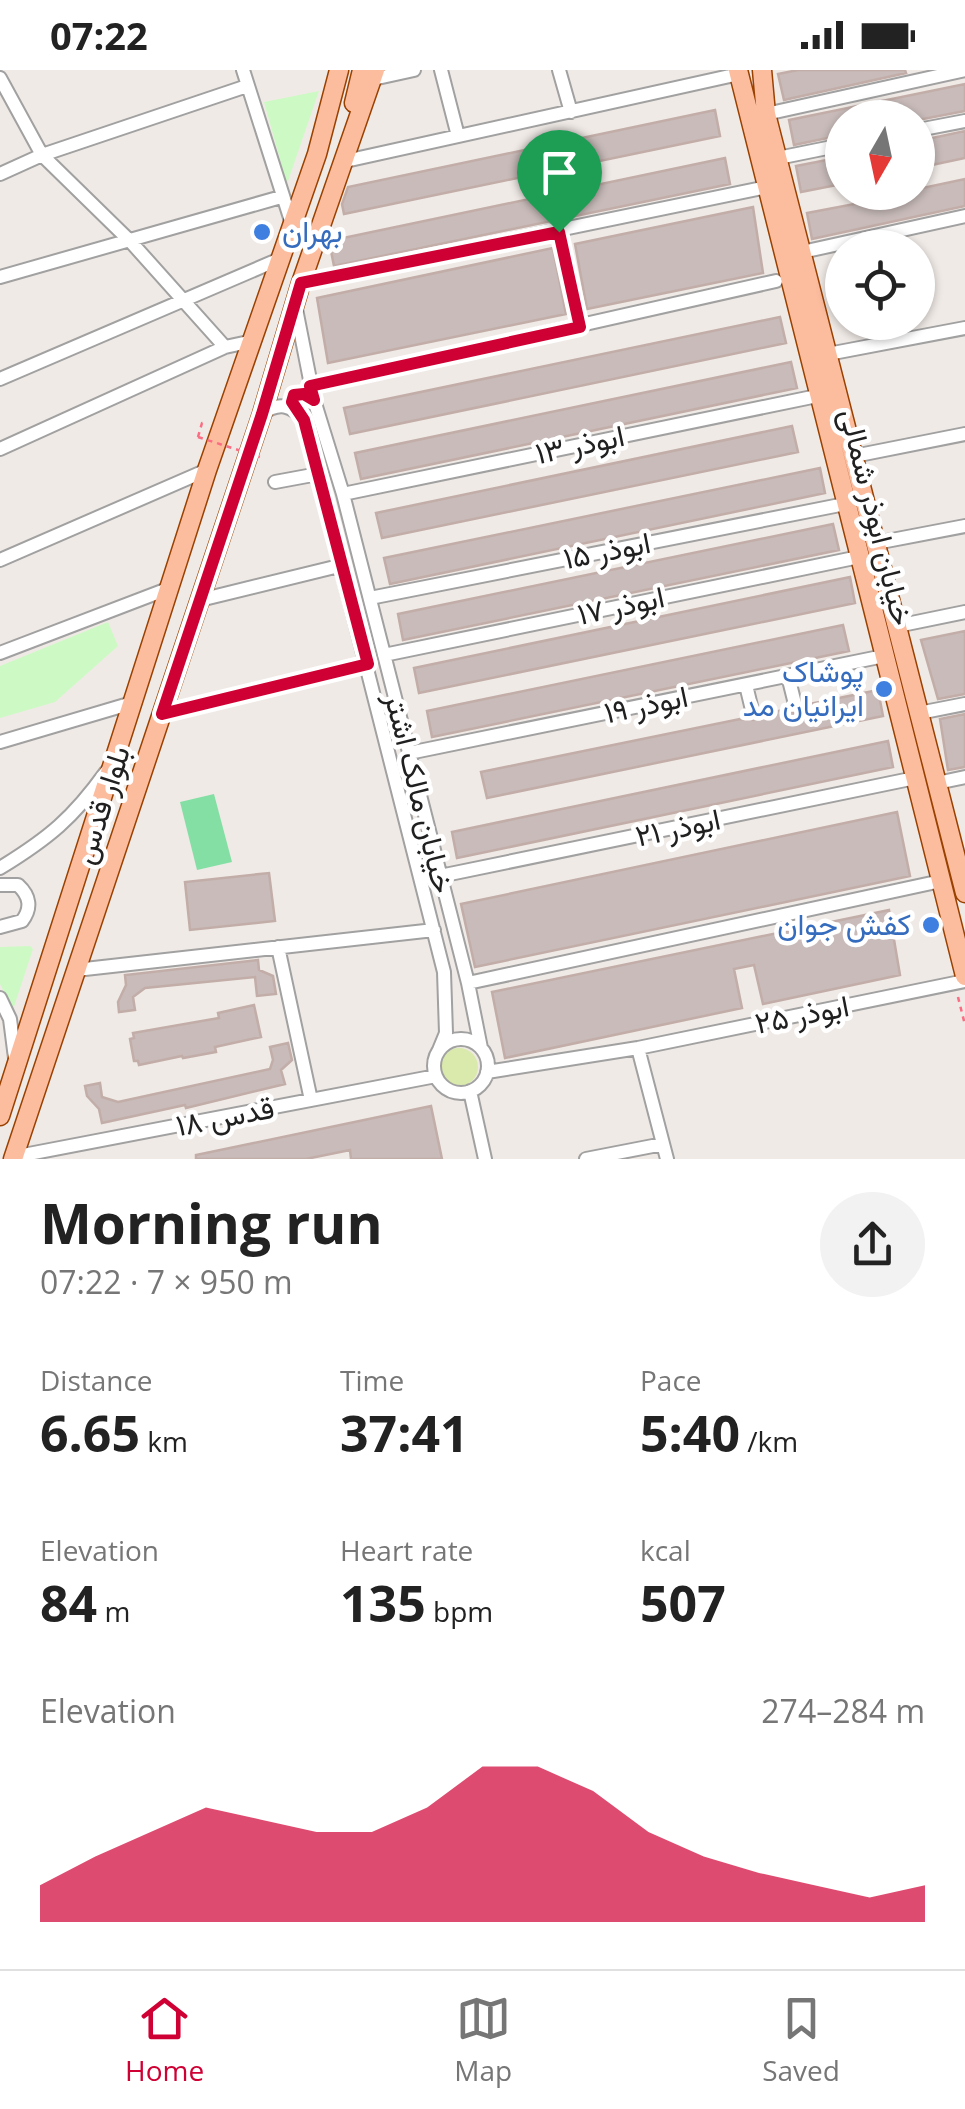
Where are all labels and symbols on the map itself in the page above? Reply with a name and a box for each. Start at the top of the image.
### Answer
north arrow [825,100,935,210]
pin [517,130,602,233]
place label: بهران [282,210,343,251]
marker: بهران [251,221,273,243]
street label: خیابان ابوذر شمالی [831,404,924,629]
street label: ابوذر ۱۳ [531,414,628,473]
street label: ابوذر ۱۵ [560,521,654,578]
street label: ابوذر ۱۷ [573,575,668,634]
place label: پوشاک ایرانیان مد [743,650,864,725]
street label: ابوذر ۱۹ [600,675,691,732]
marker: پوشاک ایرانیان مد [873,678,895,700]
street label: خیابان مالک اشتر [376,687,465,897]
street label: بلوار قدس [62,740,139,869]
street label: ابوذر ۲۱ [631,798,724,856]
place label: کفش جوان [777,903,911,944]
marker: کفش جوان [920,914,942,936]
street label: ابوذر ۲۵ [751,984,852,1043]
street label: قدس ۱۸ [172,1086,277,1145]

